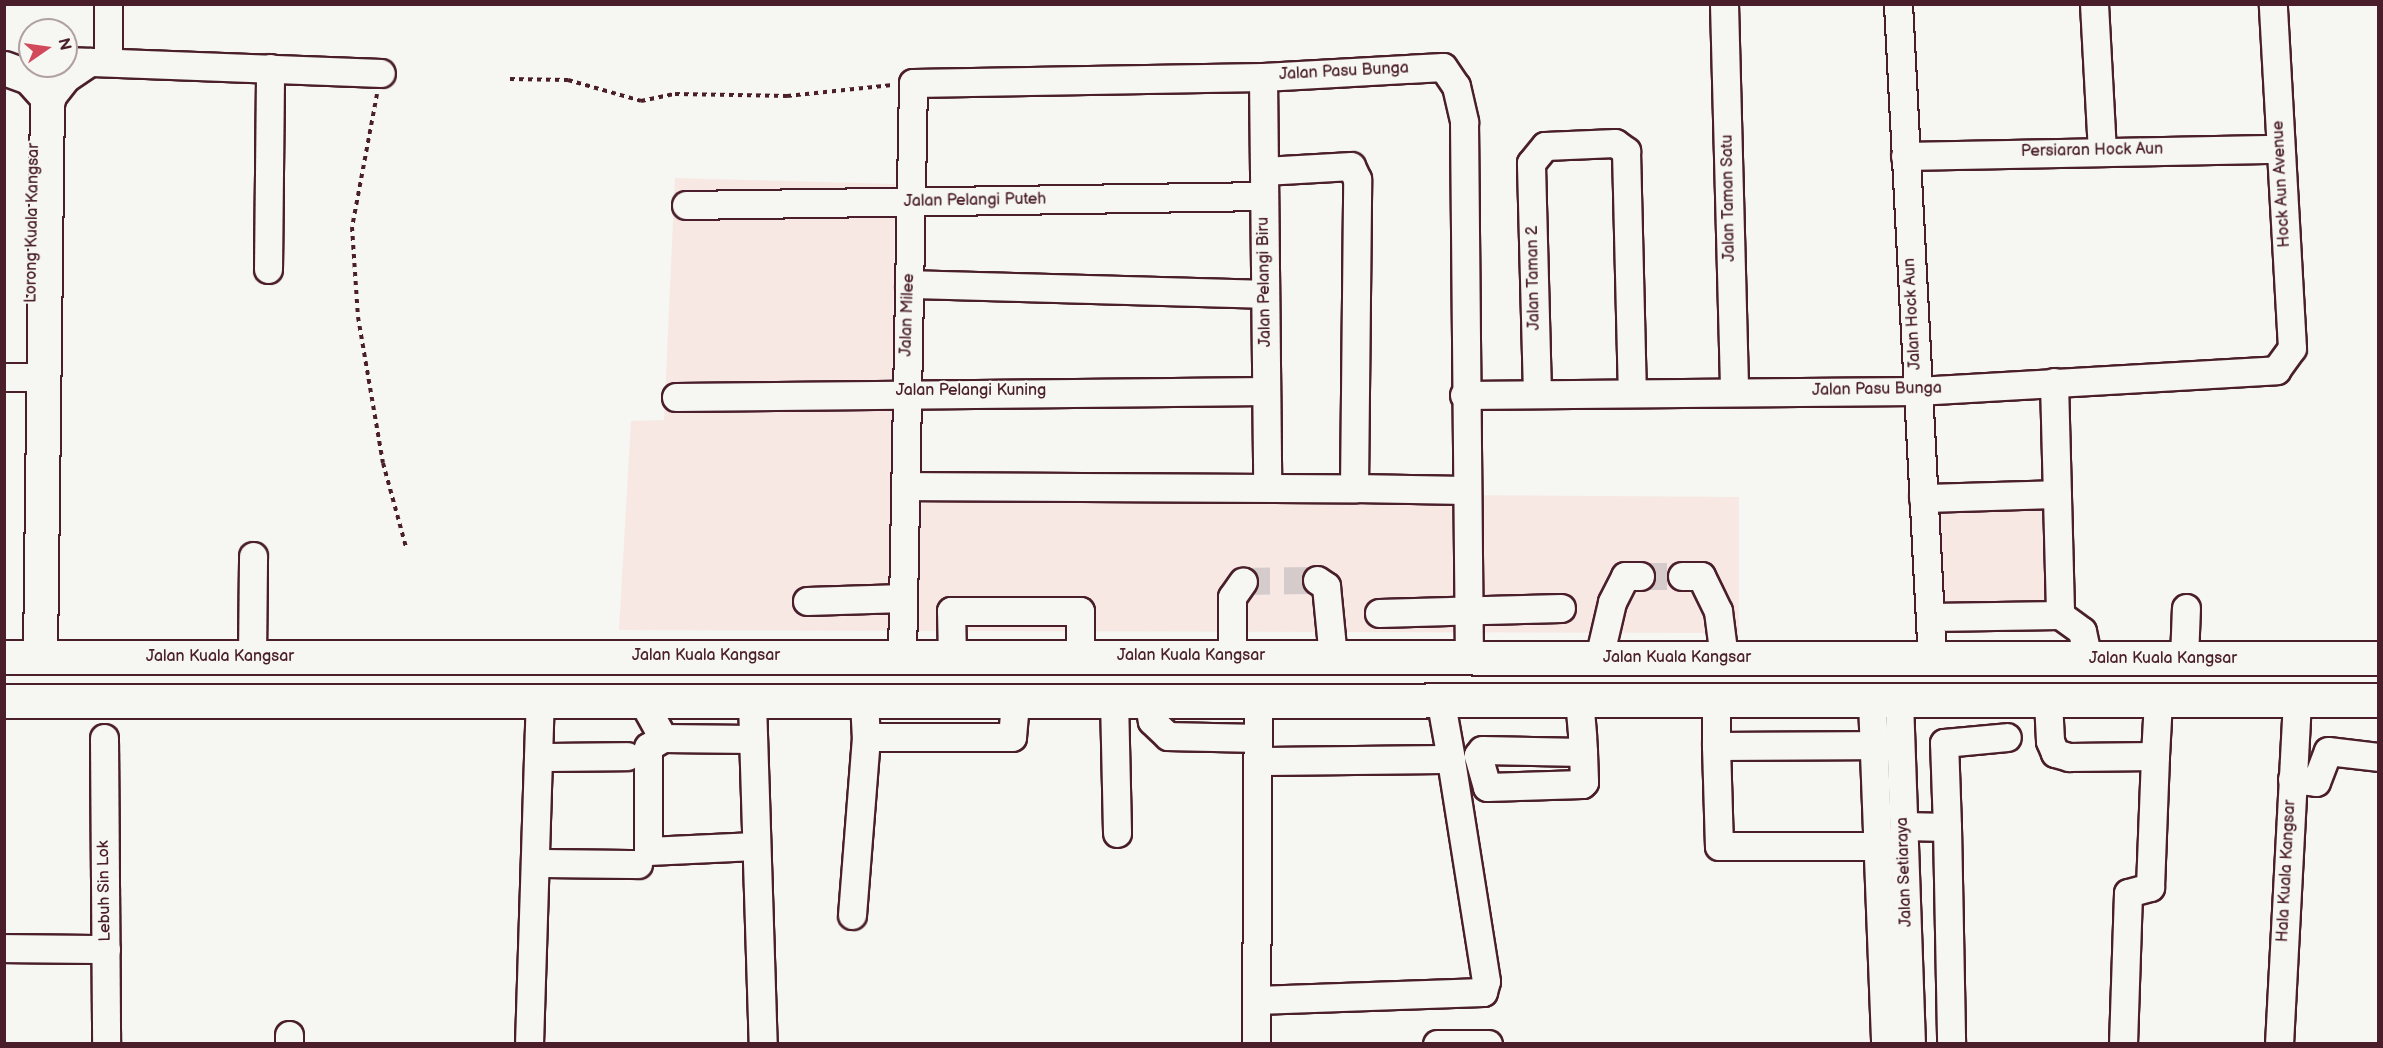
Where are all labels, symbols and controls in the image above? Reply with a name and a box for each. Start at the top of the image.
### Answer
north arrow [18,18,78,78]
text: N [53,36,75,52]
street label: Jalan Pasu Bunga [1279,59,1409,85]
street label: Hock Aun Avenue [2269,120,2295,248]
street label: Jalan Taman Satu [1718,134,1740,262]
street label: Persiaran Hock Aun [2021,140,2163,162]
street label: Lorong Kuala Kangsar [22,143,44,303]
street label: Jalan Pelangi Puteh [904,190,1046,212]
street label: Jalan Pelangi Biru [1254,217,1276,347]
street label: Jalan Taman 2 [1523,225,1545,331]
street label: Jalan Hock Aun [1900,258,1926,370]
street label: Jalan Milee [897,273,919,357]
street label: Jalan Pasu Bunga [1812,379,1942,401]
street label: Jalan Pelangi Kuning [896,381,1046,401]
street label: Jalan Kuala Kangsar [632,646,780,666]
street label: Jalan Kuala Kangsar [1117,646,1265,666]
street label: Jalan Kuala Kangsar [146,647,294,667]
street label: Jalan Kuala Kangsar [1603,648,1751,668]
street label: Jalan Kuala Kangsar [2089,649,2237,669]
street label: Hala Kuala Kangsar [2274,799,2300,943]
street label: Jalan Setiaraya [1893,817,1917,927]
street label: Lebuh Sin Lok [95,840,115,942]

